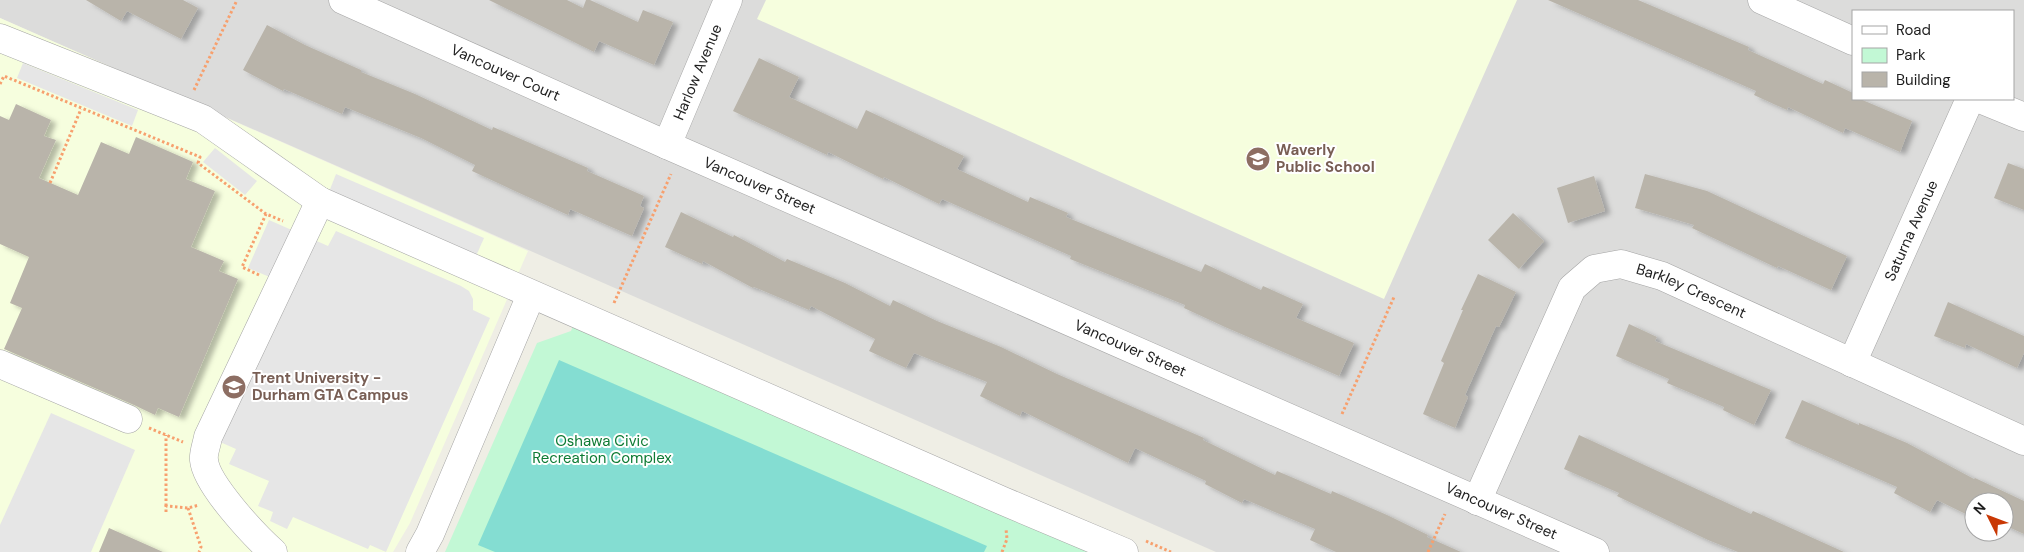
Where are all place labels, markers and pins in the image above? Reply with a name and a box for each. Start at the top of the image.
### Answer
place label: Waverly Public School [1276,140,1375,177]
school or university icon: Waverly Public School [1245,146,1271,172]
place label: Trent University - Durham GTA Campus [252,368,408,405]
school or university icon: Trent University - Durham GTA Campus [221,374,247,400]

